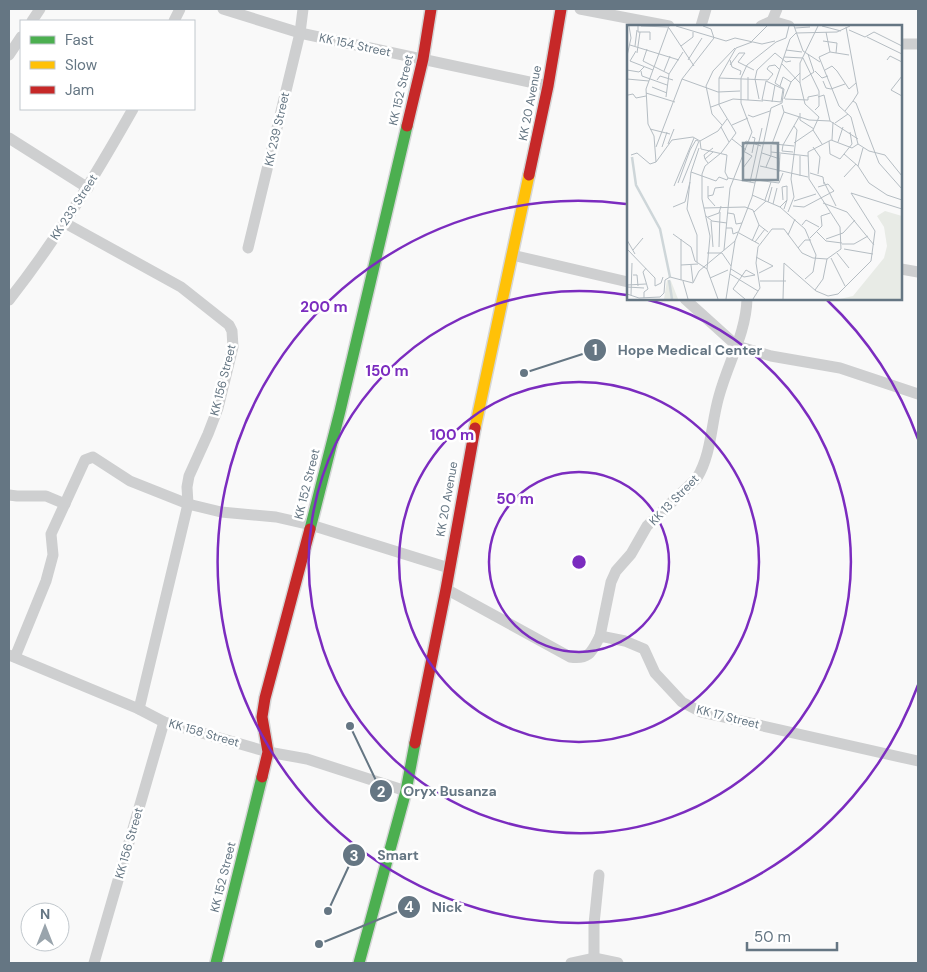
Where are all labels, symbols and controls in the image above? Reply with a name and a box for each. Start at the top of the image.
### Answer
legend [20,20,195,110]
inset map [627,25,902,300]
text: Fast [65,30,94,50]
street label: KK 154 Street [318,30,393,60]
street label: KK 152 Street [385,53,417,127]
text: Slow [65,55,98,75]
street label: KK 20 Avenue [515,64,545,142]
text: Jam [65,80,94,100]
street label: KK 239 Street [261,90,293,168]
street label: KK 233 Street [47,171,101,243]
text: 200 m [300,297,348,317]
callout: Hope Medical Center [583,335,772,364]
text: 1 [592,340,598,360]
text: Hope Medical Center [618,341,762,359]
street label: KK 156 Street [206,342,240,417]
text: 150 m [366,361,409,381]
text: 100 m [430,425,474,445]
street label: KK 152 Street [291,447,324,521]
street label: KK 20 Avenue [433,460,462,538]
street label: KK 13 Street [646,471,703,529]
text: 50 m [496,489,534,509]
centre of rings [570,553,588,571]
street label: KK 17 Street [695,701,762,733]
street label: KK 158 Street [167,715,241,751]
callout: Oryx Busanza [368,777,507,806]
text: 2 [377,782,386,802]
text: Oryx Busanza [403,782,497,800]
street label: KK 156 Street [111,805,147,880]
street label: KK 152 Street [207,840,240,914]
callout: Smart [342,841,429,870]
text: 3 [349,846,359,866]
text: Smart [377,846,419,864]
callout: Nick [397,893,472,922]
text: 4 [404,897,414,917]
text: Nick [432,898,462,916]
north arrow [20,902,70,952]
text: N [40,905,50,923]
scale bar [747,920,837,952]
text: 50 m [754,927,791,947]

